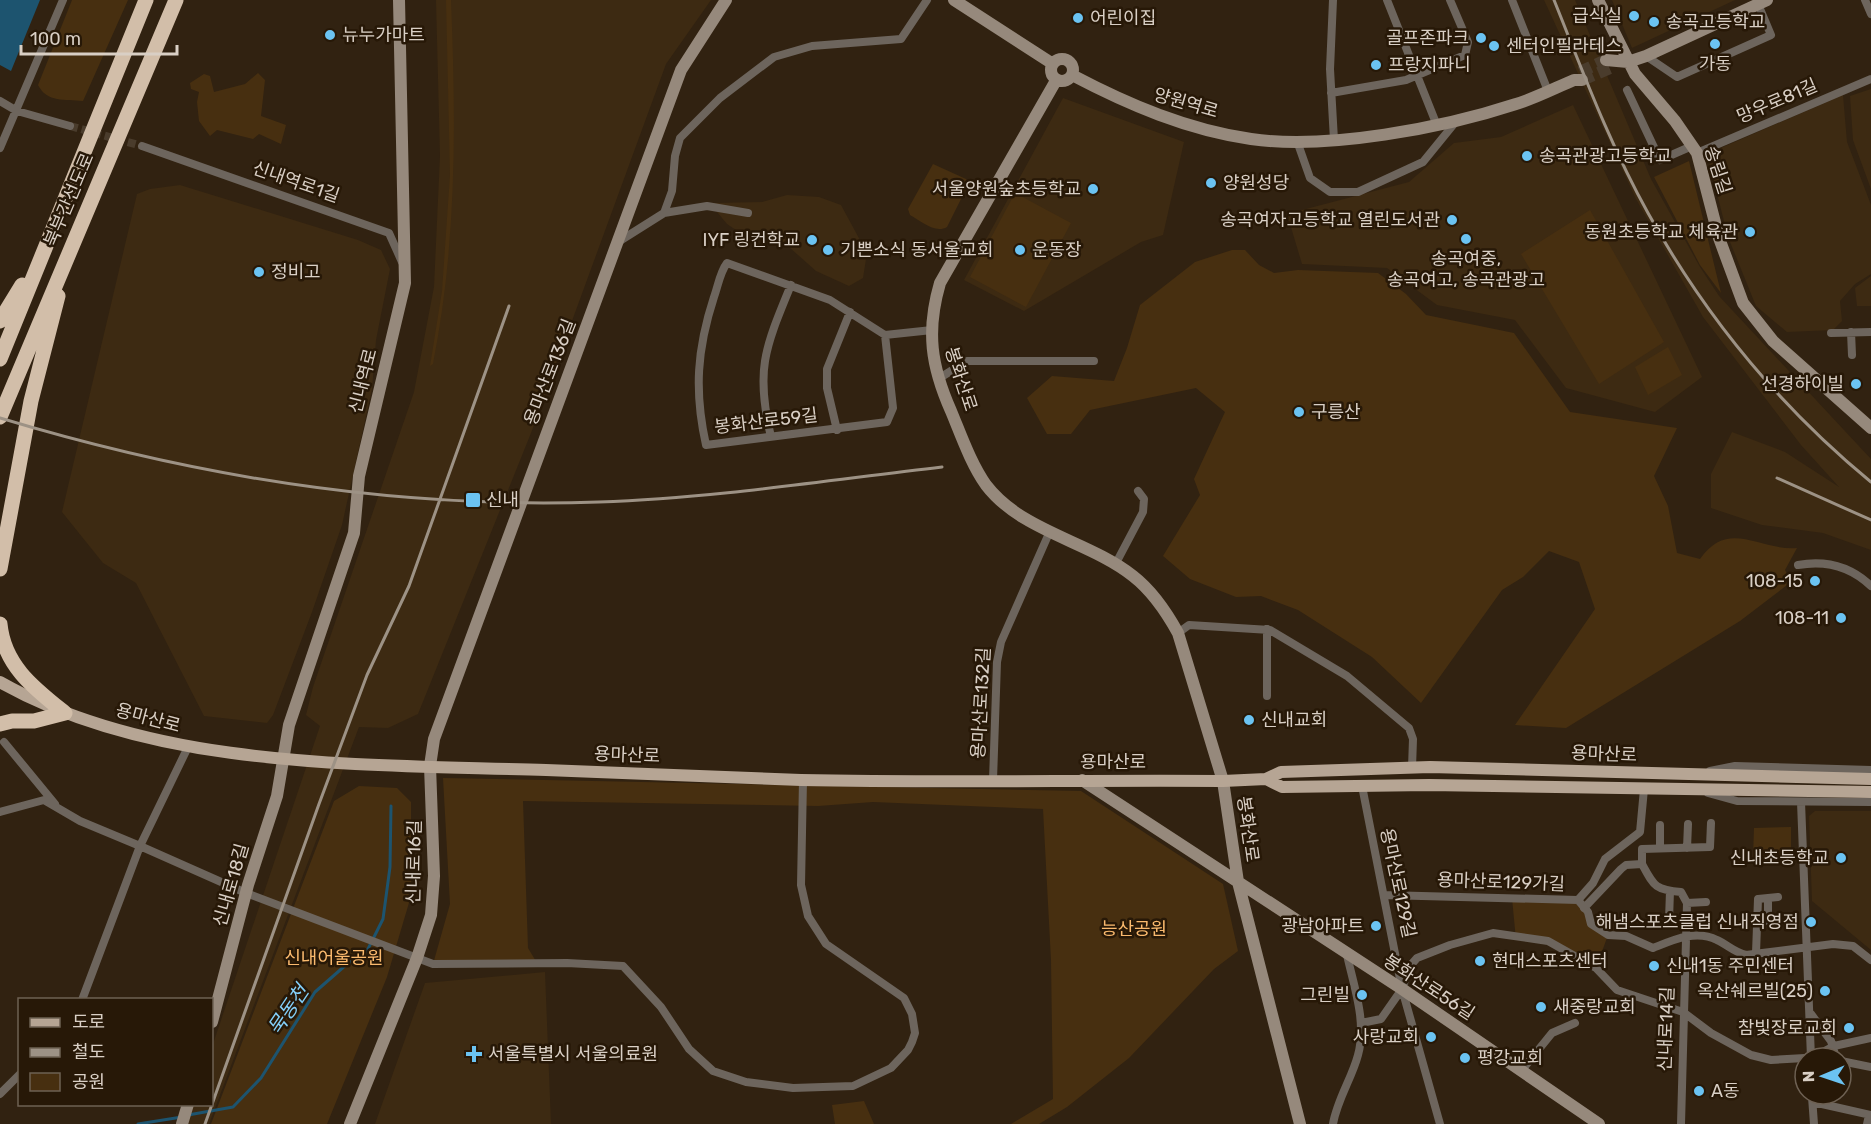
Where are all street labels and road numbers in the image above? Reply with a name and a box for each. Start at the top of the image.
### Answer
street label: 망우로81길 [1733,74,1821,128]
street label: 양원역로 [1151,83,1221,123]
street label: 송림길 [1700,143,1736,197]
street label: 북부간선도로 [39,150,99,250]
street label: 신내역로1길 [250,157,342,207]
street label: 용마산로136길 [520,316,580,428]
street label: 봉화산로 [940,344,982,414]
street label: 신내역로 [344,346,382,416]
street label: 봉화산로59길 [713,404,819,438]
street label: 용마산로132길 [967,647,995,759]
street label: 용마산로 [113,699,183,737]
street label: 용마산로 [1571,742,1637,766]
street label: 용마산로 [594,743,660,767]
street label: 용마산로 [1080,751,1146,773]
street label: 봉화산로 [1232,795,1264,863]
street label: 신내로16길 [402,819,426,905]
street label: 용마산로129길 [1376,826,1420,940]
street label: 신내로18길 [209,841,253,929]
street label: 용마산로129가길 [1436,869,1566,895]
street label: 봉화산로56길 [1379,949,1479,1025]
street label: 신내로14길 [1654,986,1678,1072]

